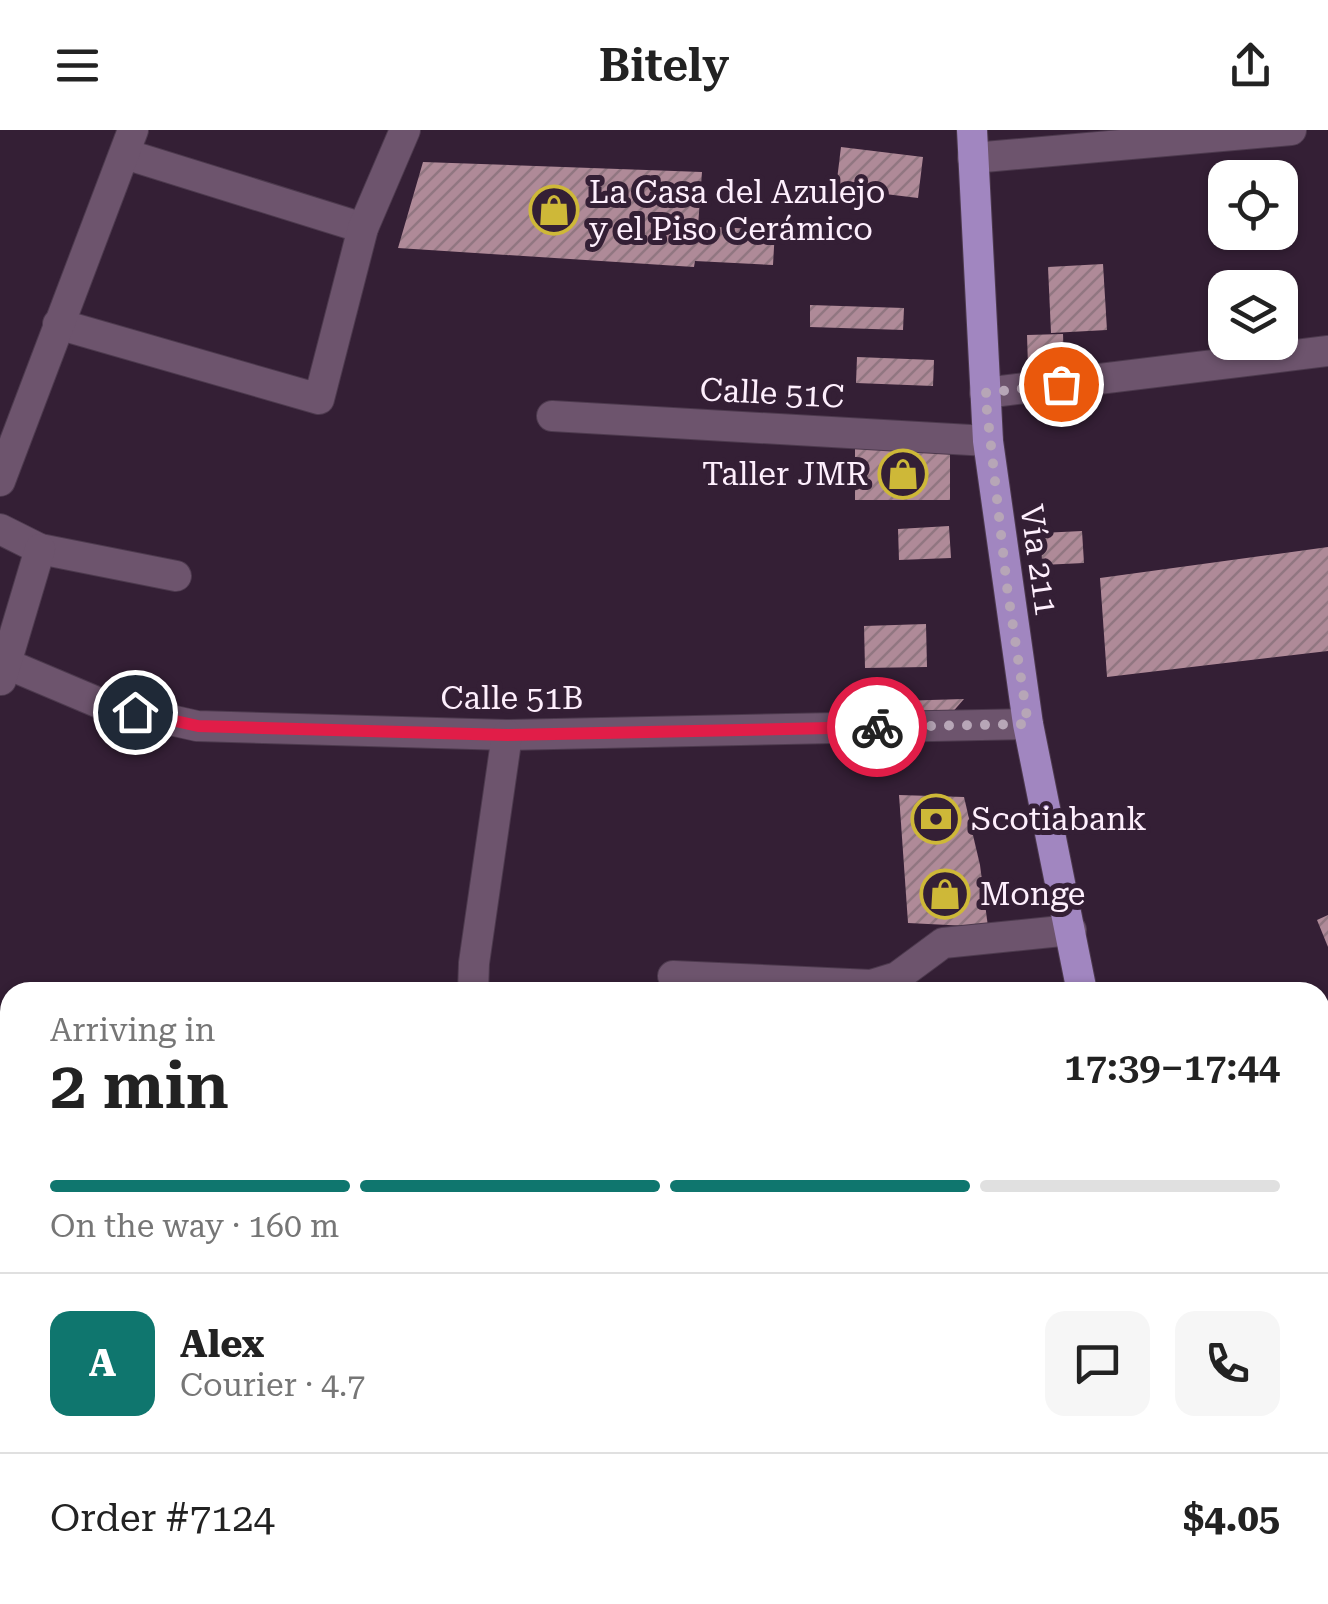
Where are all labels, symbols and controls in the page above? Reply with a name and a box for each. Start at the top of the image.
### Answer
icon: menu [50,38,105,93]
icon: share [1223,38,1278,93]
text: Bitely [599,39,729,92]
map controls [1208,160,1298,360]
button: locate [1208,160,1298,250]
place label: La Casa del Azulejo y el Piso Cerámico [589,173,885,248]
shop icon: La Casa del Azulejo y el Piso Cerámico [528,184,580,236]
button: layers [1208,270,1298,360]
pin [1019,342,1104,427]
icon: bag [1034,357,1089,412]
street label: Calle 51C [699,370,845,416]
shop icon: Taller JMR [877,448,929,500]
place label: Taller JMR [702,455,868,493]
street label: Vía 211 [1012,502,1066,618]
pin [93,670,178,755]
courier [827,677,927,777]
street label: Calle 51B [441,679,583,717]
icon: home [108,685,163,740]
icon: bike [850,700,905,755]
bank icon: Scotiabank [910,793,962,845]
place label: Scotiabank [971,800,1147,838]
shop icon: Monge [919,868,971,920]
place label: Monge [980,875,1085,913]
text: Arriving in [50,1011,215,1049]
text: 17:39–17:44 [1064,1045,1280,1089]
text: 2 min [50,1048,229,1124]
text: On the way · 160 m [50,1207,339,1245]
button: chat [1045,1311,1150,1416]
button: phone [1175,1311,1280,1416]
text: Alex [180,1322,264,1366]
text: A [89,1341,116,1385]
text: Courier · 4.7 [180,1366,365,1404]
text: Order #7124 [50,1496,275,1540]
text: $4.05 [1183,1496,1280,1540]

